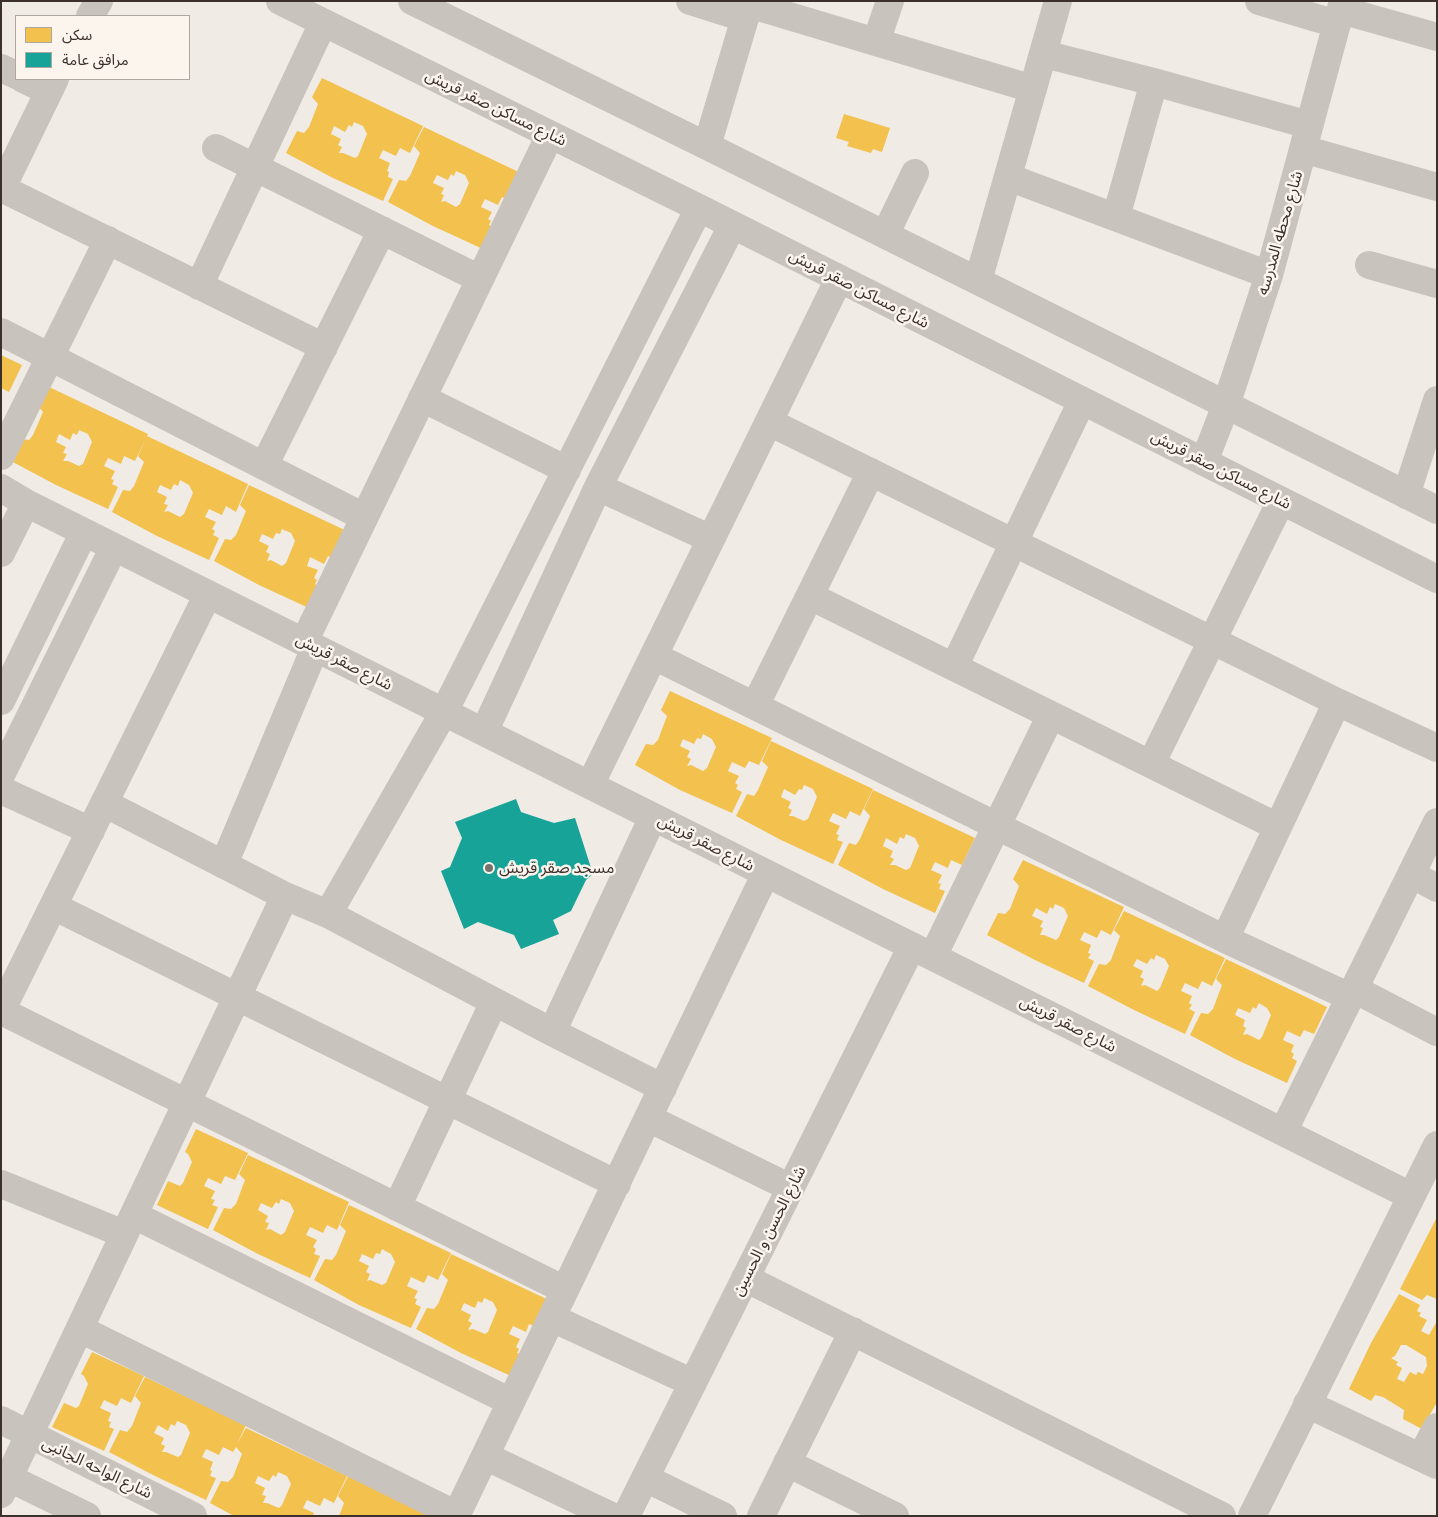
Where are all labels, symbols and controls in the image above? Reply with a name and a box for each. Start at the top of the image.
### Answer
legend [15,15,190,80]
text: سكن [62,26,92,43]
text: مرافق عامة [62,51,129,68]
street label: شارع مساكن صقر قريش [422,65,570,151]
street label: شارع محطه المدرسه [1253,169,1307,297]
street label: شارع مساكن صقر قريش [786,245,932,333]
street label: شارع مساكن صقر قريش [1148,426,1294,514]
street label: شارع صقر قريش [293,629,395,695]
street label: شارع صقر قريش [655,810,757,876]
place label: مسجد صقر قريش [499,858,614,878]
marker: مسجد صقر قريش [483,862,495,874]
street label: شارع صقر قريش [1017,991,1119,1057]
street label: شارع الحسن و الحسين [728,1163,810,1299]
street label: شارع الواحه الجانبى [39,1433,155,1503]

